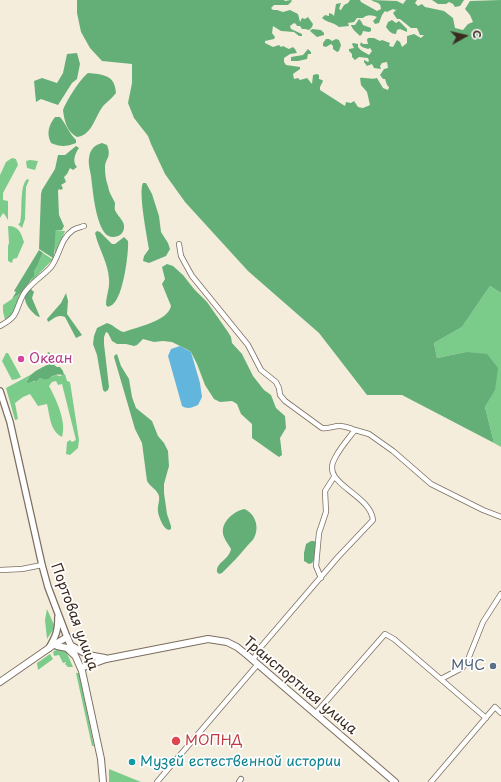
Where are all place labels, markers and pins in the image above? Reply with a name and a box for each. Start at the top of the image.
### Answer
place label: Океан [29,351,72,367]
marker: Океан [16,354,26,364]
place label: МЧС [451,658,485,674]
marker: МЧС [488,661,498,671]
place label: МОПНД [185,733,243,749]
marker: МОПНД [170,735,182,747]
place label: Музей естественной истории [140,754,341,770]
marker: Музей естественной истории [127,757,137,767]

